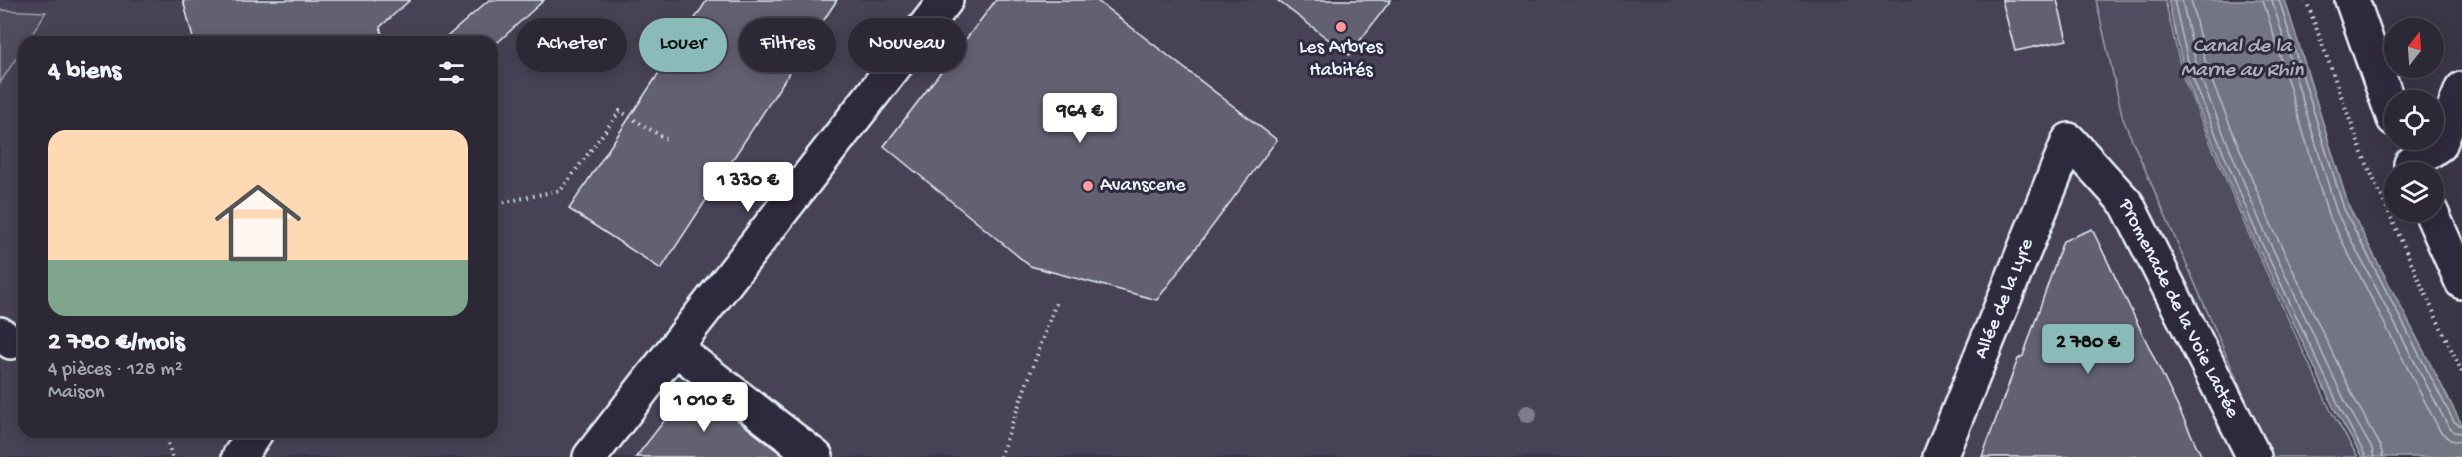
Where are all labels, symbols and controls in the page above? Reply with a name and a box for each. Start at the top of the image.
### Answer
chip: Acheter [516,18,627,72]
chip: Louer [639,18,727,72]
chip: Filtres [739,18,836,72]
chip: Nouveau [848,18,966,72]
north arrow [2384,18,2444,78]
map controls [2384,18,2444,222]
marker: Les Arbres Habités [1334,20,1348,34]
water label: Canal de la Marne au Rhin [2181,35,2304,84]
place label: Les Arbres Habités [1299,37,1384,83]
icon: filters [435,56,468,89]
text: 4 biens [48,57,121,88]
button: locate [2384,90,2444,150]
pin: 964 € [1038,93,1122,144]
text: 964 € [1057,101,1103,124]
pin: 1 330 € [693,162,803,213]
button: layers [2384,162,2444,222]
icon: home [204,169,312,277]
text: 1 330 € [717,170,779,193]
place label: Avanscene [1100,175,1186,198]
marker: Avanscene [1081,179,1095,193]
street label: Promenade de la Voie Lactée [2112,195,2244,423]
street label: Allée de la Lyre [1970,235,2040,362]
pin: 2 780 € [2033,324,2143,375]
text: 2 780 €/mois [48,328,184,359]
text: 2 780 € [2056,332,2120,355]
text: 4 pièces · 128 m² [48,359,183,382]
text: Maison [48,382,105,405]
pin: 1 010 € [649,382,759,433]
text: 1 010 € [674,390,734,413]

